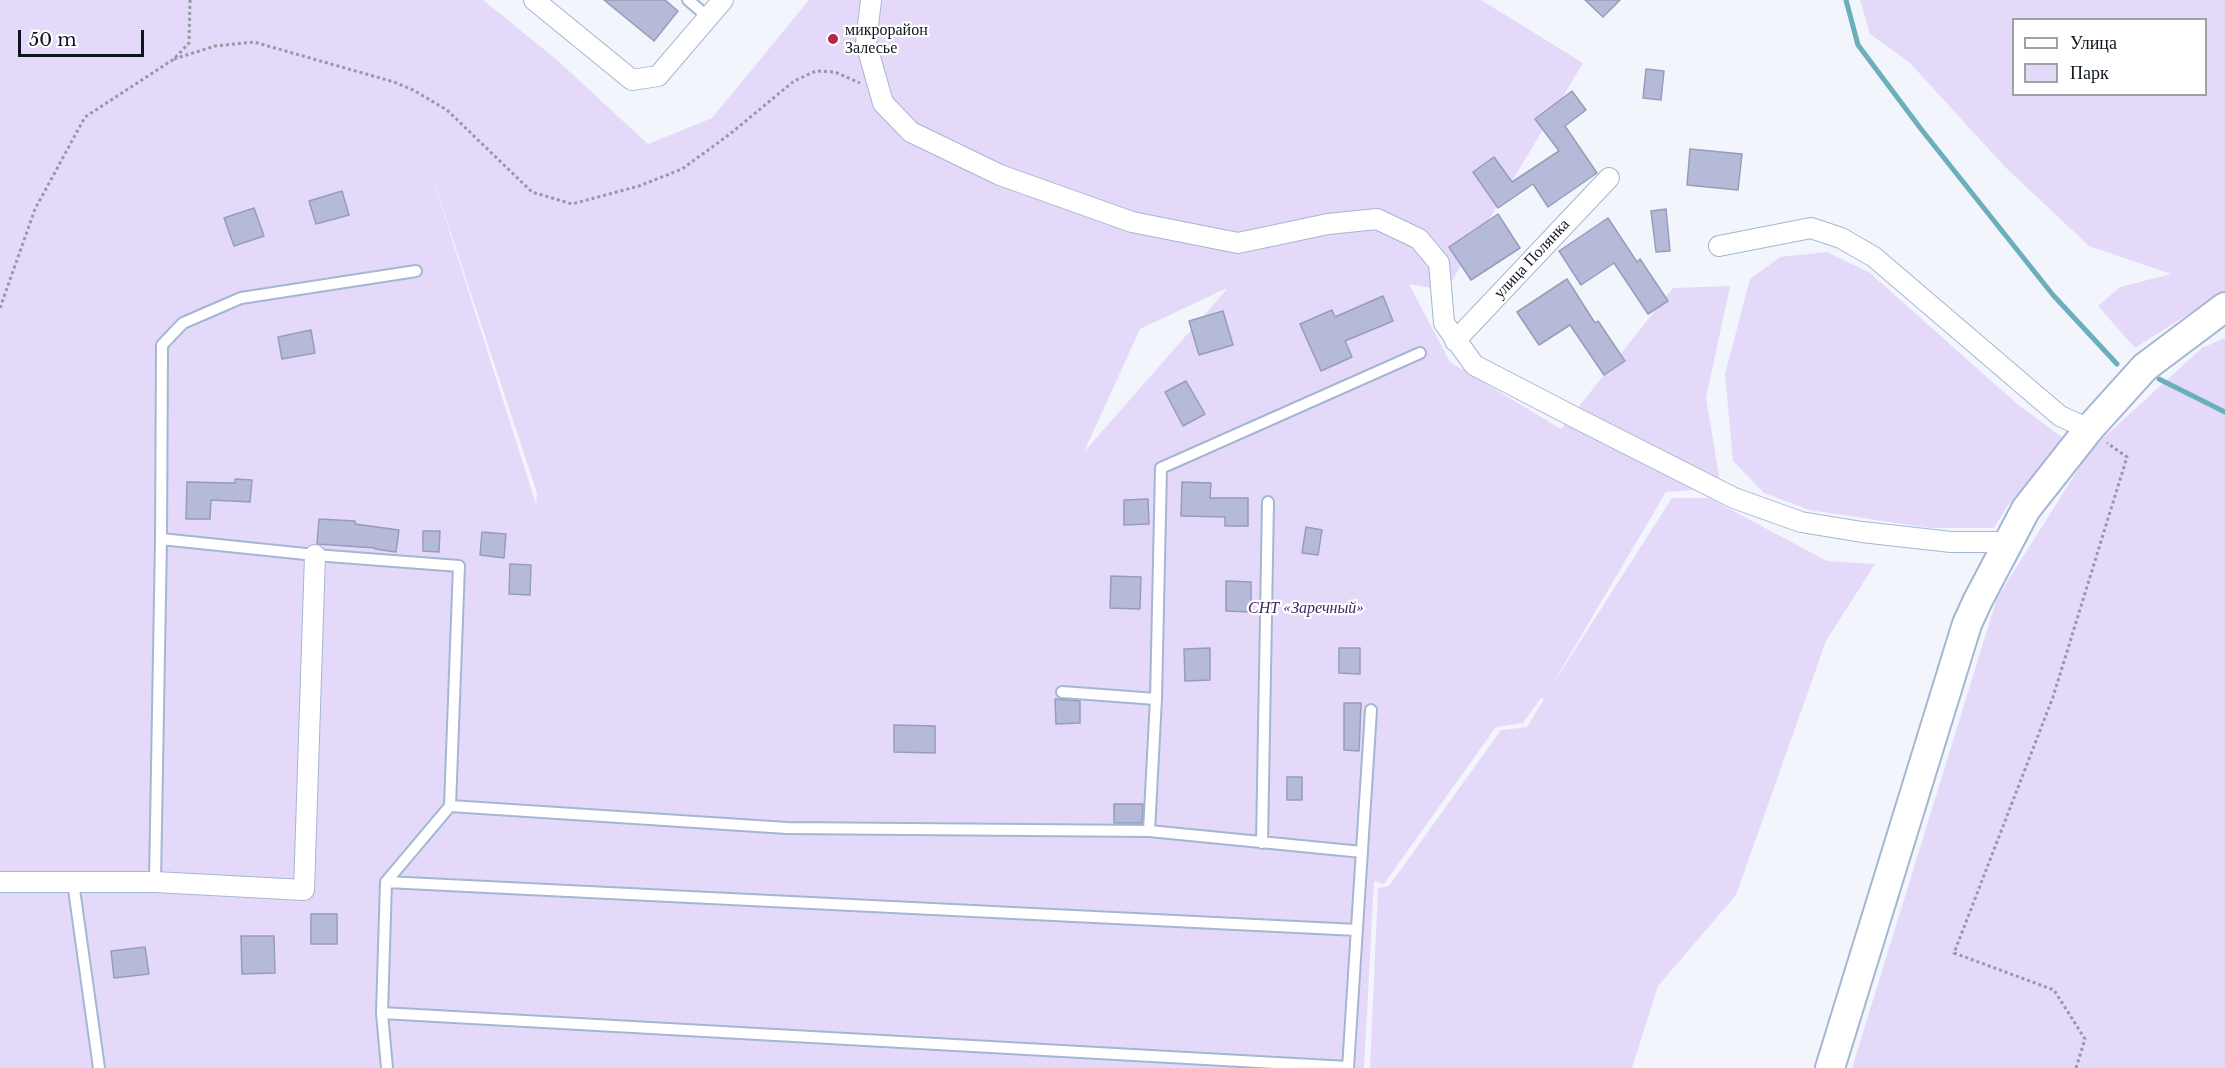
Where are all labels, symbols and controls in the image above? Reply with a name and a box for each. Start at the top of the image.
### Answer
scale bar [21,18,147,56]
legend [2012,18,2207,96]
place label: микрорайон Залесье [845,20,928,58]
text: 50 m [29,29,77,51]
marker: микрорайон Залесье [826,32,840,46]
text: Улица [2070,32,2117,54]
text: Парк [2070,62,2109,84]
street label: улица Полянка [1490,215,1574,303]
park label: СНТ «Заречный» [1248,598,1364,618]

